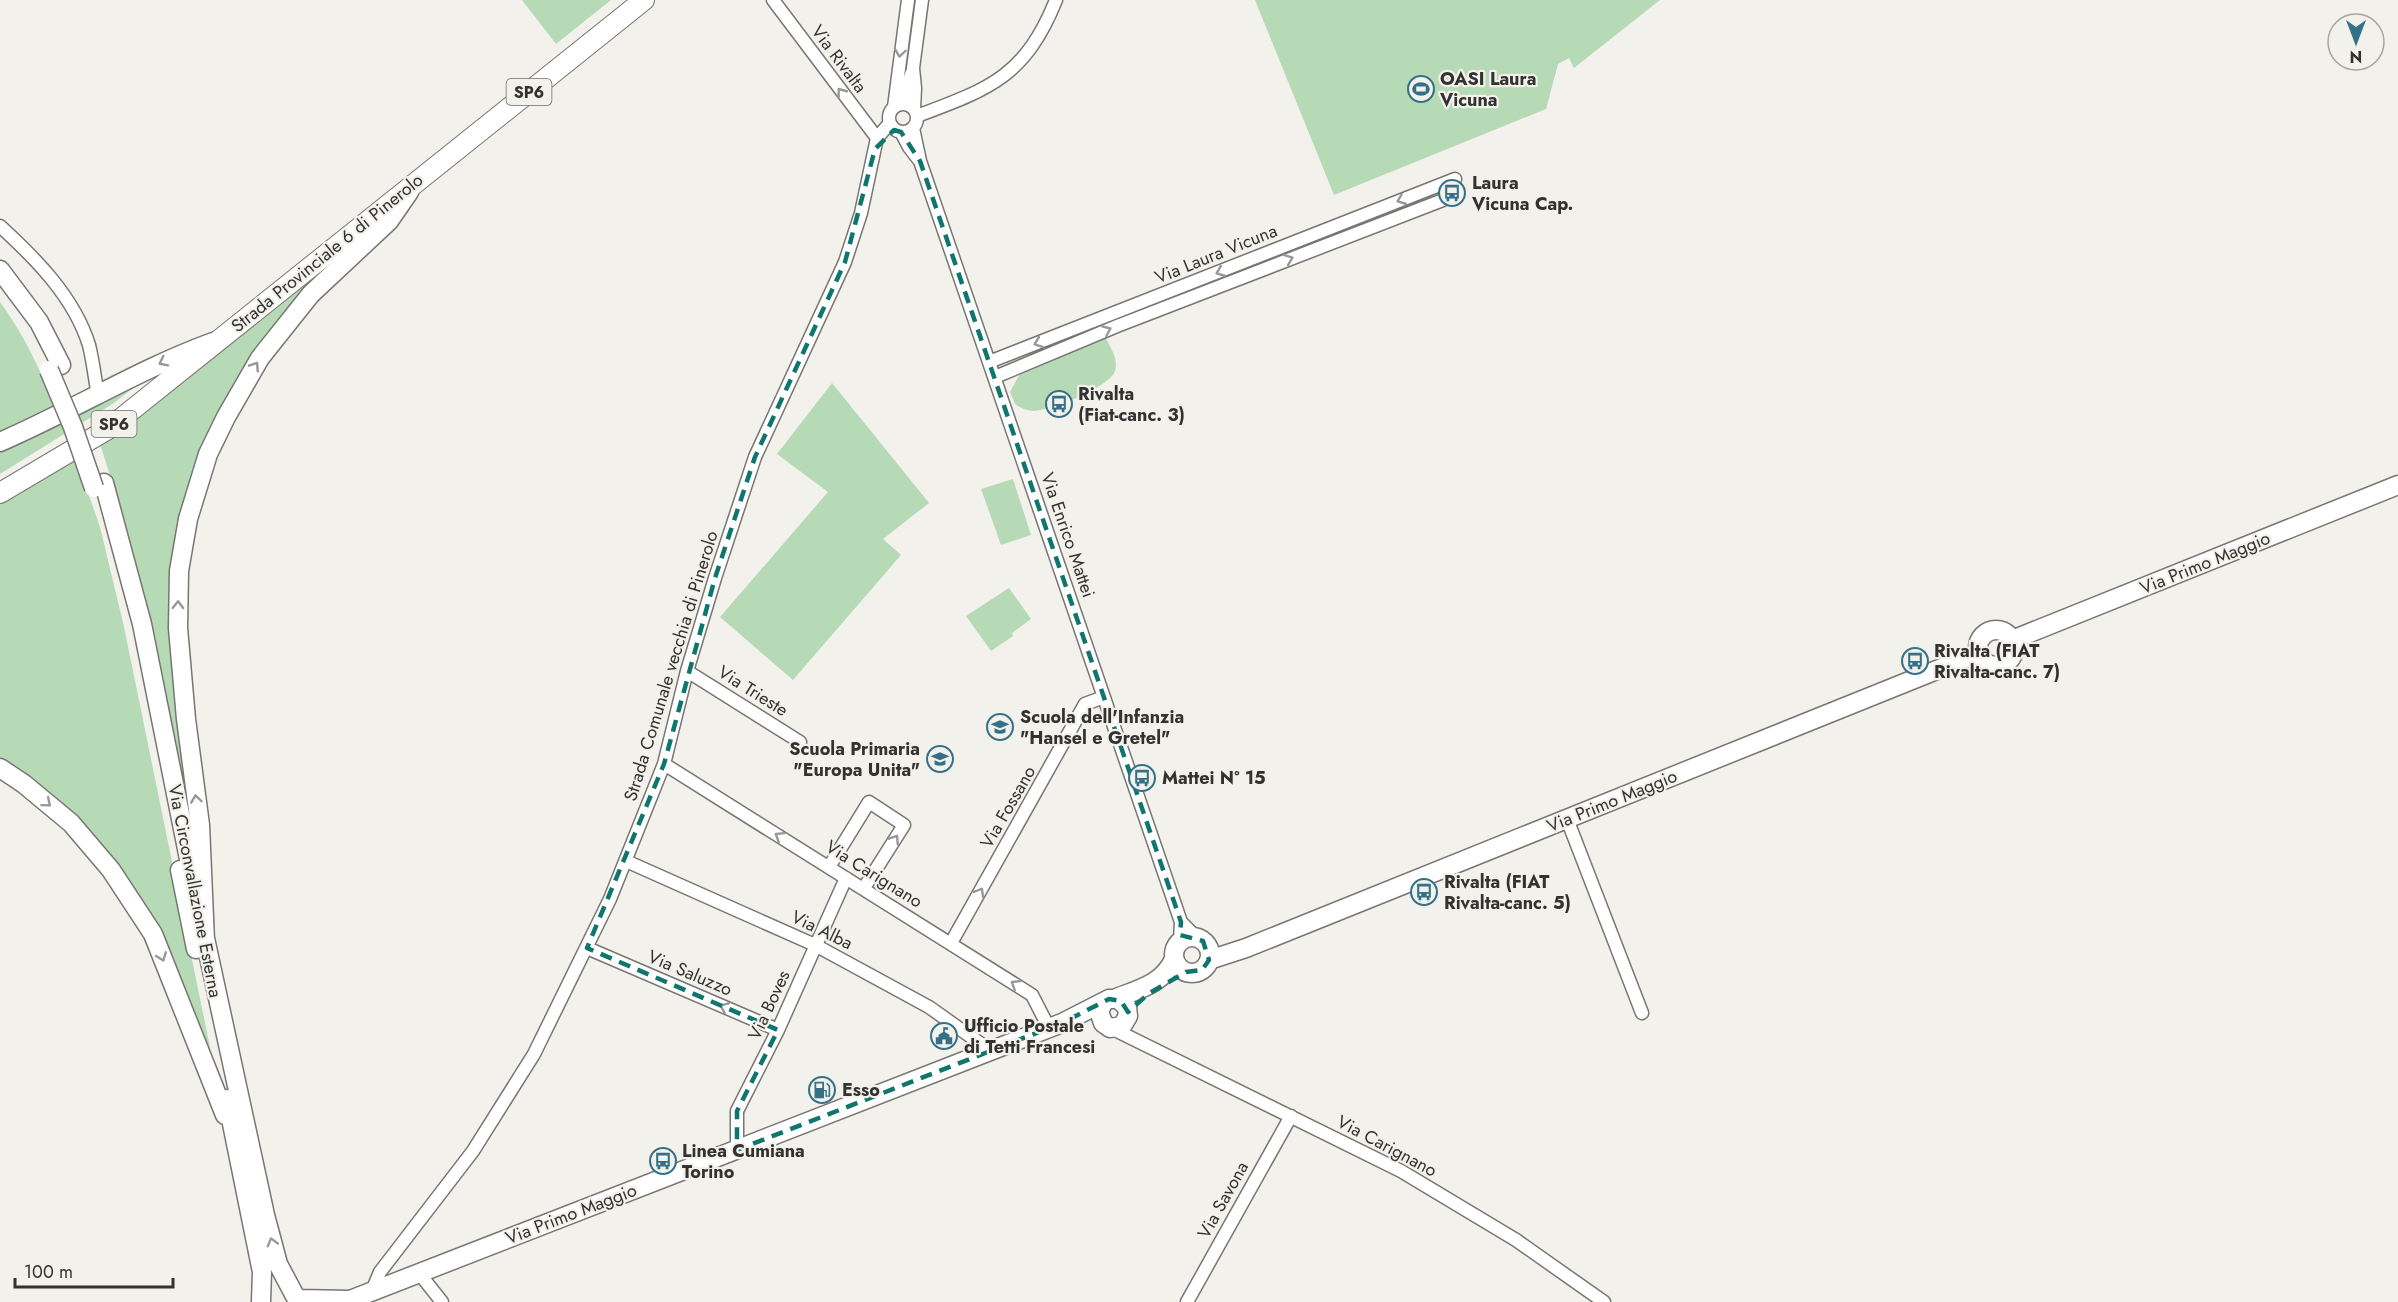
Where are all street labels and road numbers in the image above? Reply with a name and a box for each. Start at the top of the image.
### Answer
street label: Via Rivalta [805,20,873,98]
road number: SP6 [506,79,552,105]
street label: Strada Provinciale 6 di Pinerolo [225,167,429,339]
street label: Via Laura Vicuna [1151,218,1281,290]
road number: SP6 [92,411,136,437]
street label: Via Enrico Mattei [1034,469,1102,601]
street label: Via Primo Maggio [2136,525,2274,601]
street label: Strada Comunale vecchia di Pinerolo [617,527,725,804]
street label: Via Trieste [713,659,793,723]
street label: Via Fossano [974,761,1042,853]
street label: Via Primo Maggio [1543,763,1681,839]
street label: Via Circonvallazione Esterna [162,782,228,1000]
street label: Via Carignano [820,834,928,914]
street label: Via Alba [787,904,857,956]
street label: Via Saluzzo [644,944,736,1002]
street label: Via Boves [741,966,797,1044]
street label: Via Carignano [1332,1109,1442,1183]
street label: Via Savona [1191,1157,1255,1243]
street label: Via Primo Maggio [502,1177,640,1251]

